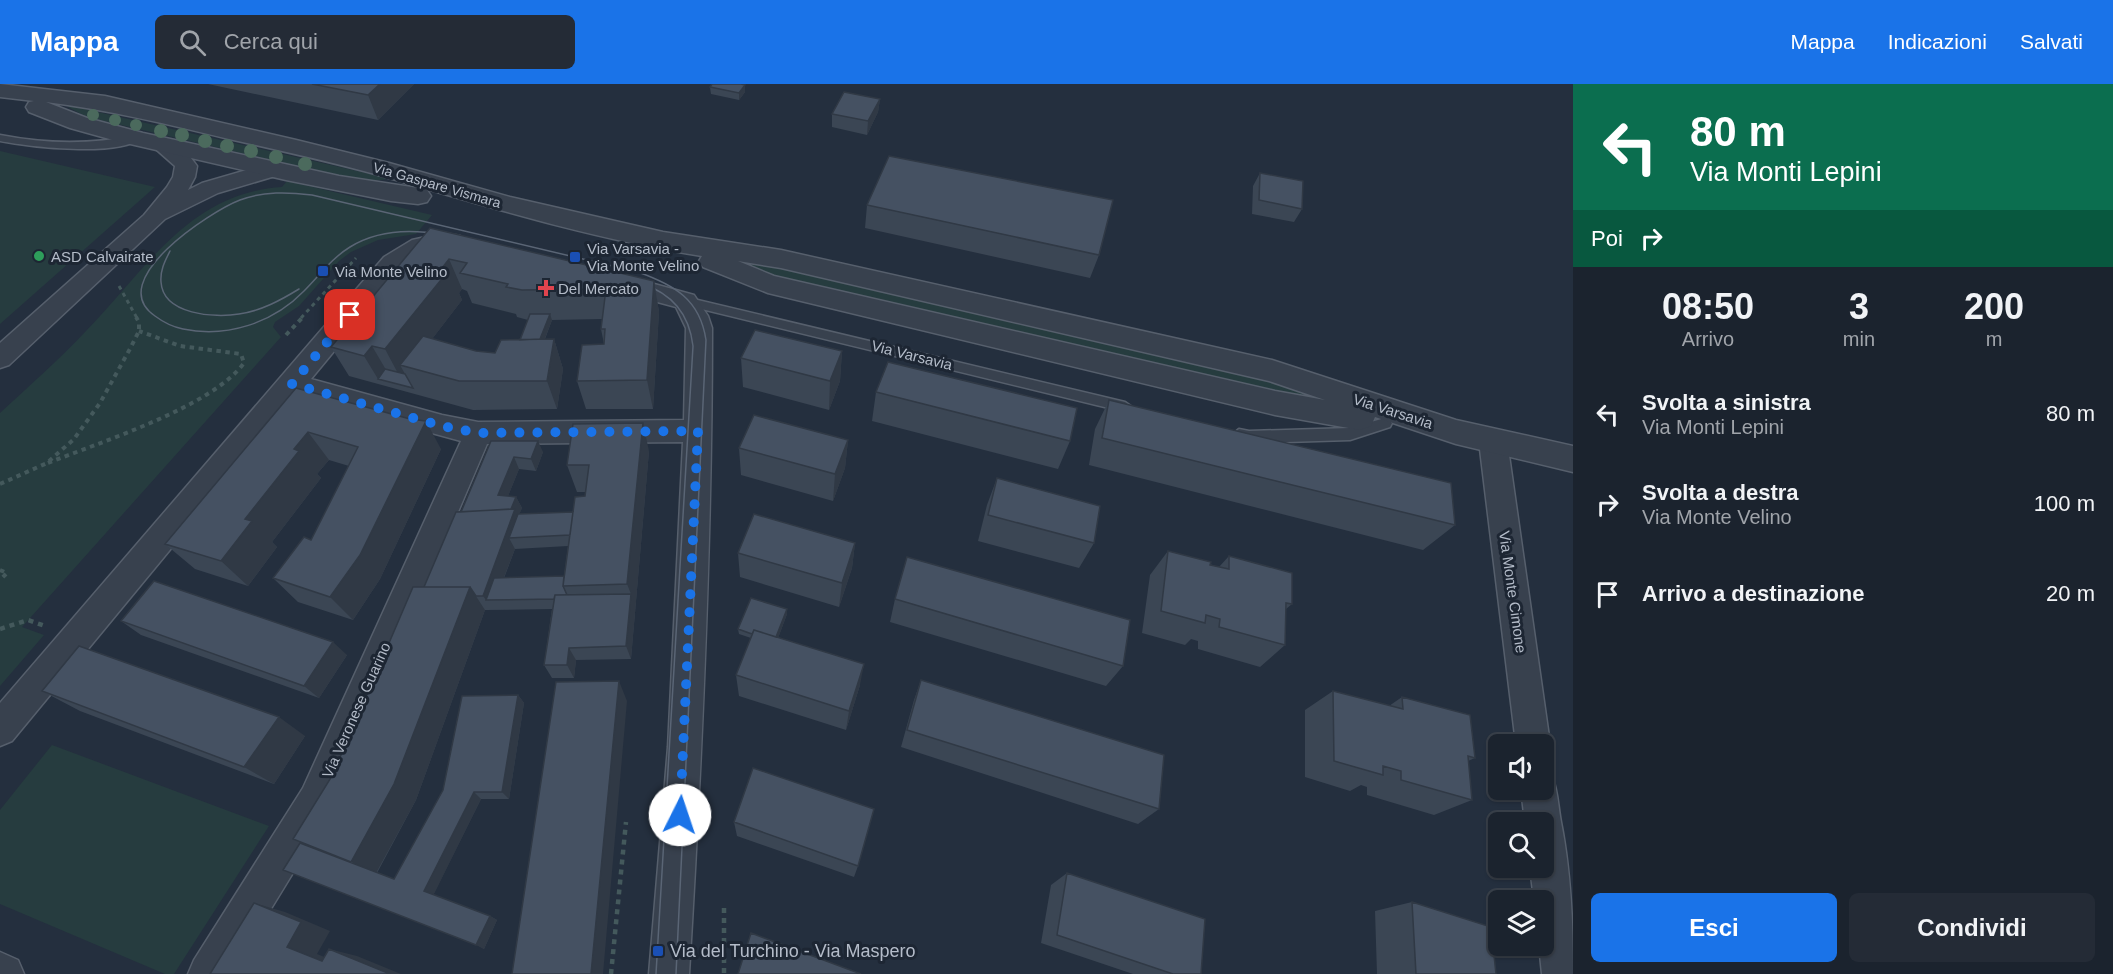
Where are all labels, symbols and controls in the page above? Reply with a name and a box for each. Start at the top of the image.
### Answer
search box [155,15,575,69]
text: Mappa [30,26,119,57]
icon: search [176,26,209,59]
text: Cerca qui [224,29,318,54]
text: Mappa [1791,30,1855,53]
text: Indicazioni [1888,30,1987,53]
text: Salvati [2020,30,2083,53]
icon: left [1591,108,1669,186]
text: 80 m [1690,108,1786,155]
text: Via Monti Lepini [1690,157,1882,187]
street label: Via Gaspare Vismara [371,159,503,211]
icon: right [1635,222,1668,255]
text: Poi [1591,226,1623,251]
place label: Via Varsavia - Via Monte Velino [587,240,699,274]
place label: ASD Calvairate [51,248,154,265]
marker: ASD Calvairate [32,249,46,263]
marker: Via Varsavia - Via Monte Velino [568,250,582,264]
place label: Via Monte Velino [335,263,447,280]
marker: Via Monte Velino [316,264,330,278]
place label: Del Mercato [558,280,639,297]
marker: Del Mercato [539,281,553,295]
text: 08:50 [1662,286,1754,327]
text: 3 [1849,286,1869,327]
text: 200 [1964,286,2024,327]
pin [324,289,375,340]
icon: arrive [333,298,366,331]
text: Arrivo [1682,328,1734,350]
text: min [1843,328,1875,350]
text: m [1986,328,2002,350]
street label: Via Varsavia [870,337,955,373]
street label: Via Varsavia [1351,390,1436,432]
text: Svolta a sinistra [1642,390,1811,415]
icon: left [1591,398,1624,431]
text: 80 m [2046,401,2095,426]
text: Via Monti Lepini [1642,416,1784,438]
text: Svolta a destra [1642,480,1799,505]
icon: right [1591,488,1624,521]
text: 100 m [2034,491,2095,516]
text: Via Monte Velino [1642,506,1792,528]
street label: Via Monte Cimone [1496,530,1530,654]
icon: arrive [1591,578,1624,611]
text: Arrivo a destinazione [1642,581,1865,606]
text: 20 m [2046,581,2095,606]
street label: Via Veronese Guarino [318,640,394,780]
map controls [1488,734,1554,956]
button: sound [1488,734,1554,800]
position arrow [648,783,712,847]
button: search [1488,812,1554,878]
button: layers [1488,890,1554,956]
button: Esci [1591,893,1837,962]
button: Condividi [1849,893,2095,962]
place label: Via del Turchino - Via Maspero [670,941,915,961]
marker: Via del Turchino - Via Maspero [651,944,665,958]

